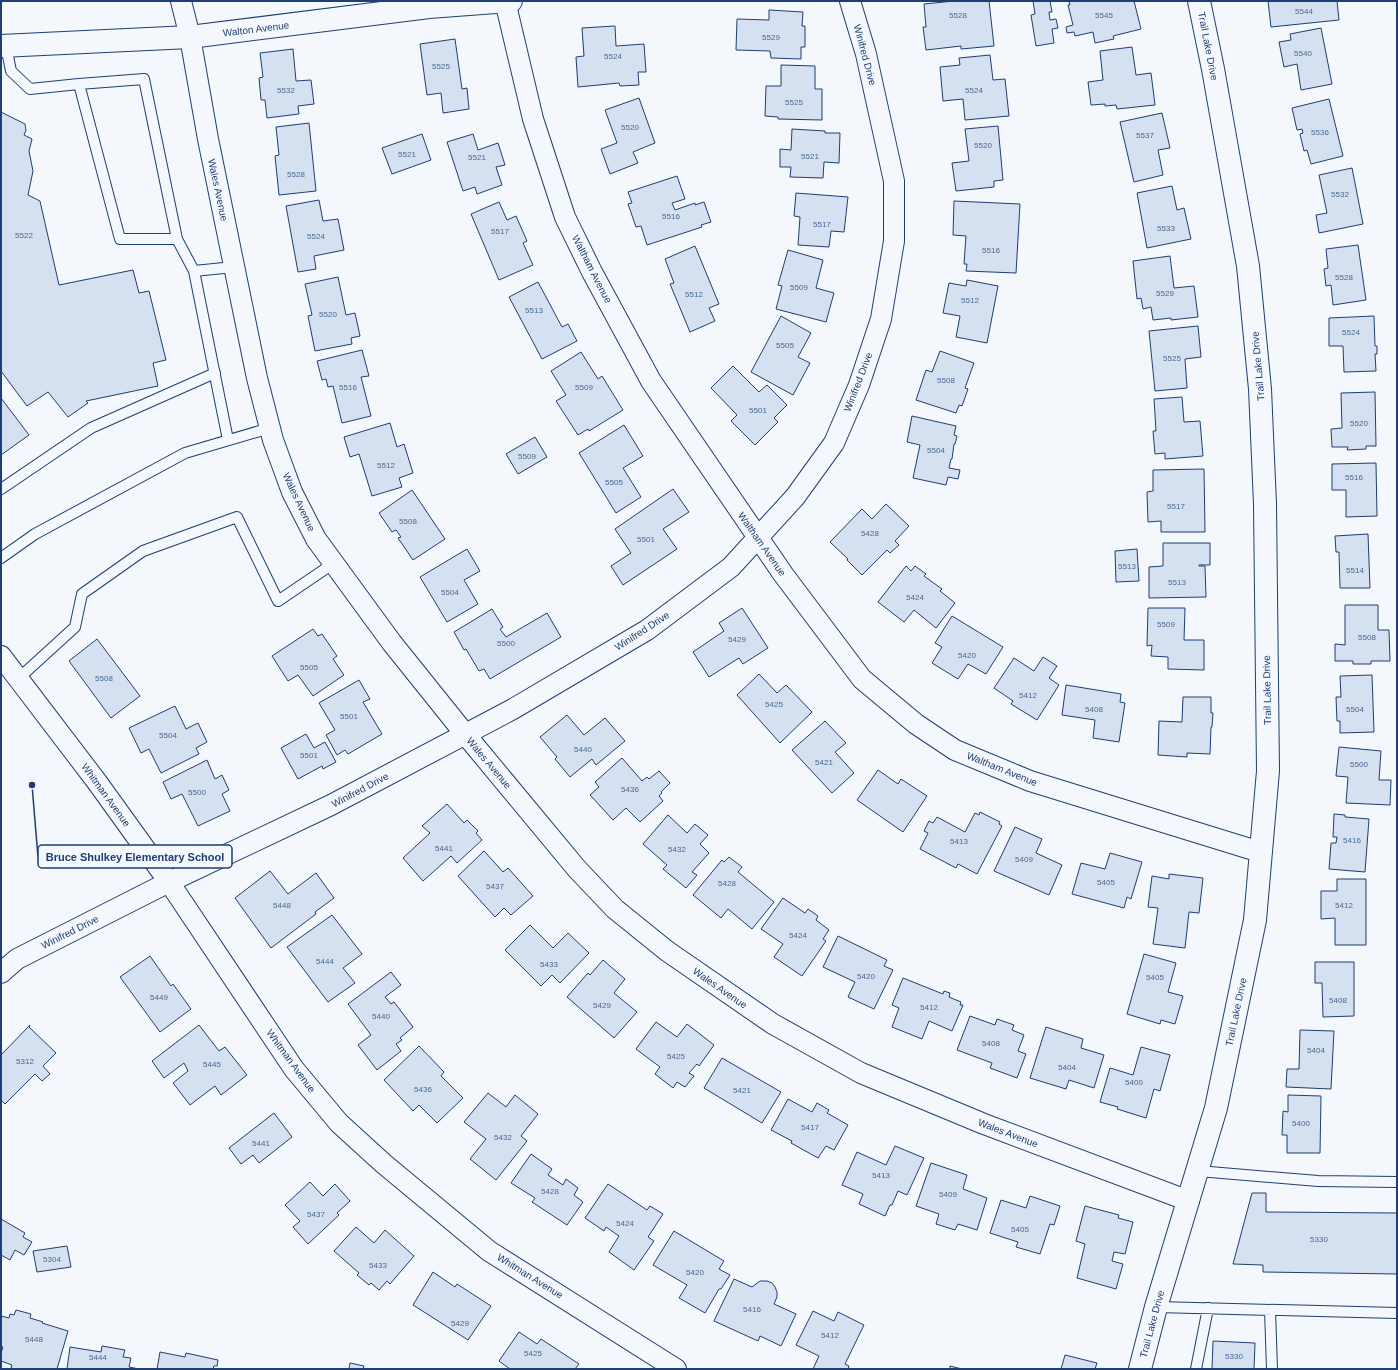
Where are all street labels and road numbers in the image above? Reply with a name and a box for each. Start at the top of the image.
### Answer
street label: Trail Lake Drive [1196,11,1220,82]
street label: Walton Avenue [222,19,290,39]
street label: Winifred Drive [852,23,879,87]
street label: Wales Avenue [206,158,230,223]
street label: Waltham Avenue [570,233,614,305]
street label: Trail Lake Drive [1249,330,1267,401]
street label: Winifred Drive [842,350,875,413]
street label: Wales Avenue [281,471,318,533]
street label: Waltham Avenue [736,510,788,578]
street label: Winifred Drive [613,609,672,653]
street label: Trail Lake Drive [1261,655,1273,725]
street label: Wales Avenue [464,735,514,791]
street label: Waltham Avenue [965,750,1039,788]
street label: Whitman Avenue [79,761,133,829]
street label: Winifred Drive [330,770,391,810]
street label: Winifred Drive [40,913,101,951]
street label: Wales Avenue [691,965,749,1011]
street label: Trail Lake Drive [1223,976,1249,1047]
street label: Whitman Avenue [264,1027,318,1095]
street label: Wales Avenue [976,1117,1040,1150]
street label: Whitman Avenue [495,1251,565,1301]
street label: Trail Lake Drive [1138,1289,1166,1359]

